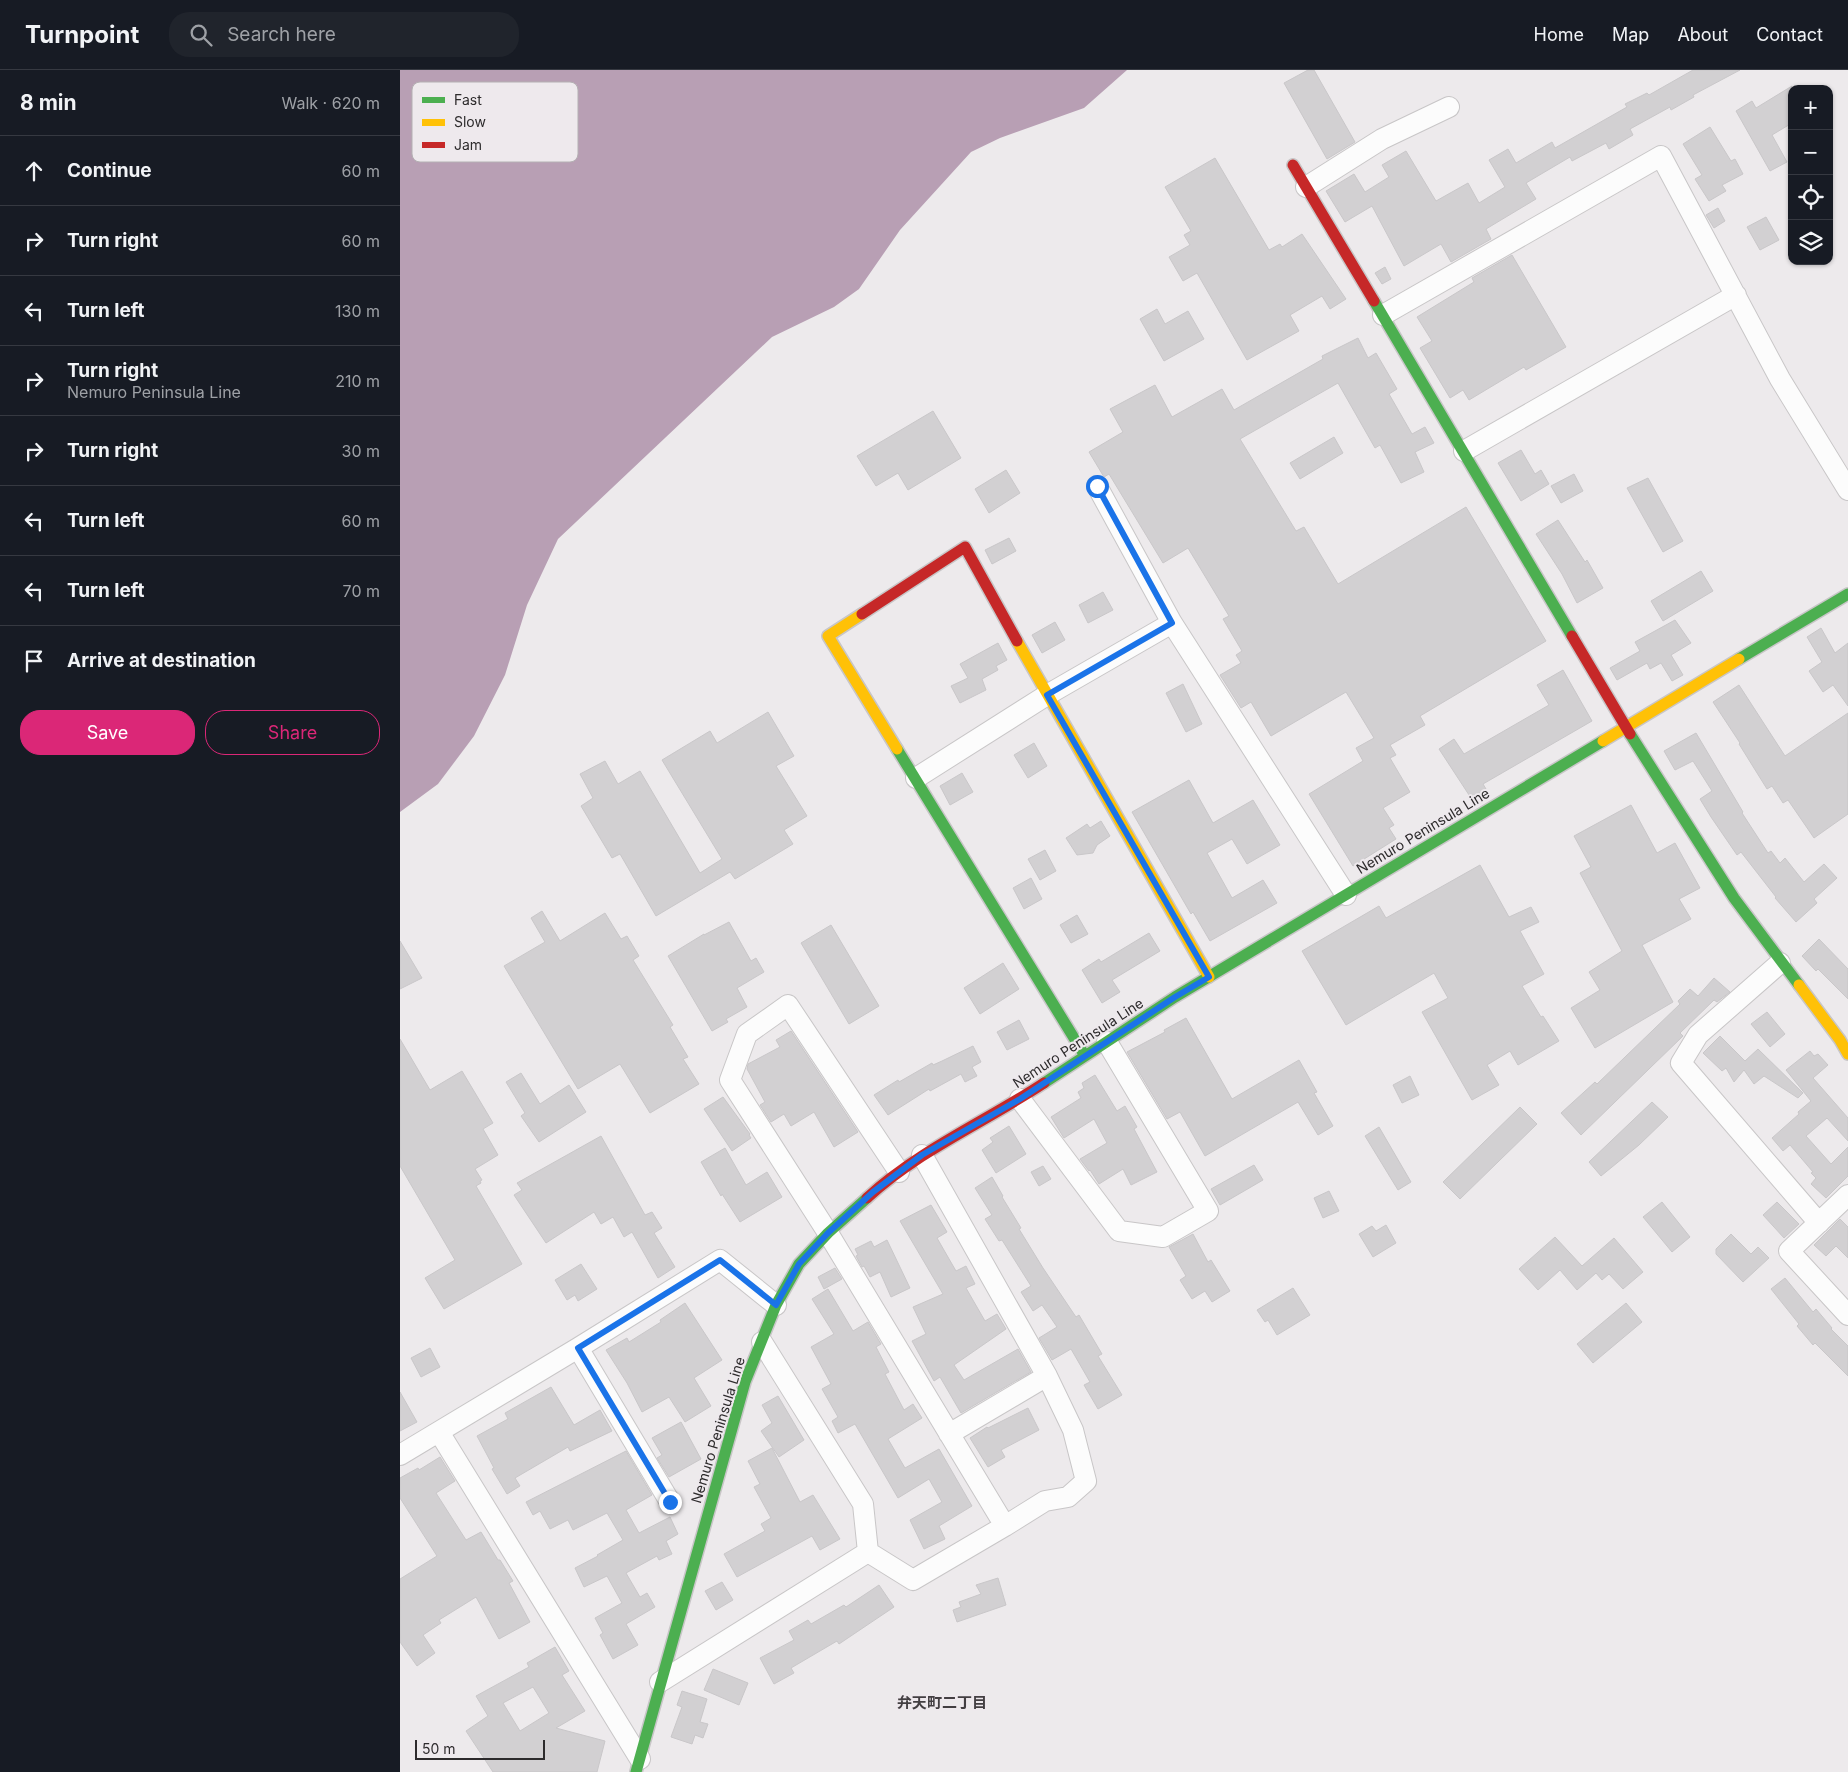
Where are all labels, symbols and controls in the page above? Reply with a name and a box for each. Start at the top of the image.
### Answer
search box [169,12,519,57]
text: Turnpoint [25,20,139,49]
icon: search [187,21,215,49]
text: Search here [227,23,336,46]
text: Home [1534,24,1584,45]
text: Map [1612,24,1649,45]
text: About [1677,24,1728,45]
text: Contact [1756,24,1823,45]
legend [412,82,578,162]
map controls [1788,85,1833,265]
button: + [1788,85,1833,130]
text: 8 min [20,90,77,115]
text: Fast [454,91,482,108]
text: Walk · 620 m [282,93,380,113]
text: Slow [454,113,486,130]
button: − [1788,130,1833,175]
text: Jam [454,136,482,153]
icon: ahead [20,157,48,185]
text: Continue [67,159,152,182]
text: 60 m [341,161,380,181]
button: locate [1788,175,1833,220]
button: layers [1788,220,1833,265]
icon: right [20,227,48,255]
text: Turn right [67,229,158,252]
text: 60 m [341,231,380,251]
icon: left [20,297,48,325]
text: Turn left [67,299,145,322]
text: 130 m [335,301,380,321]
text: Turn right [67,359,158,382]
icon: right [20,367,48,395]
text: 210 m [335,371,380,391]
text: Nemuro Peninsula Line [67,382,241,402]
icon: right [20,437,48,465]
text: Turn right [67,439,158,462]
text: 30 m [342,441,380,461]
route start [1086,475,1109,498]
icon: left [20,507,48,535]
text: Turn left [67,509,145,532]
text: 60 m [341,511,380,531]
icon: left [20,577,48,605]
text: Turn left [67,579,145,602]
text: 70 m [343,581,380,601]
icon: arrive [20,647,48,675]
text: Arrive at destination [67,649,256,672]
button: Save [20,710,195,755]
button: Share [205,710,380,755]
street label: Nemuro Peninsula Line [1353,784,1492,877]
street label: Nemuro Peninsula Line [1009,994,1146,1091]
street label: Nemuro Peninsula Line [687,1355,748,1505]
route end [659,1491,682,1514]
district label: 弁天町二丁目 [897,1693,987,1712]
scale bar [415,1737,545,1760]
text: 50 m [422,1740,456,1757]

